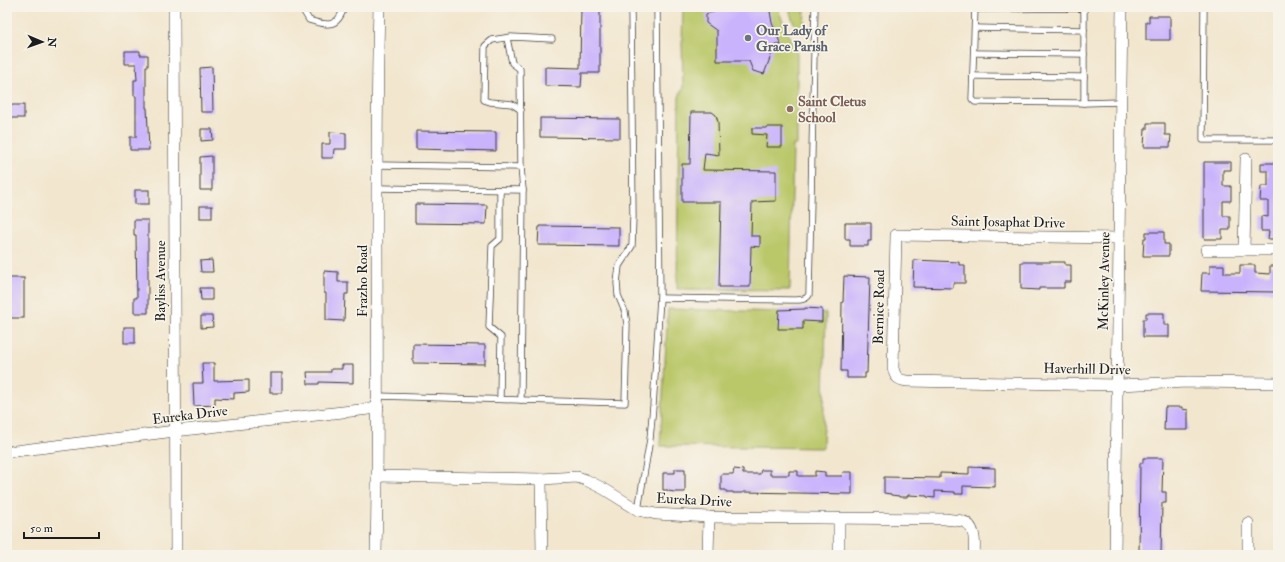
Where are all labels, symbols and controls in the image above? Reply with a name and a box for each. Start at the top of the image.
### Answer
north arrow [22,22,62,62]
place label: Our Lady of Grace Parish [756,22,828,55]
marker: Our Lady of Grace Parish [743,33,753,43]
text: N [45,36,58,49]
place label: Saint Cletus School [798,93,866,126]
marker: Saint Cletus School [785,104,795,114]
street label: Saint Josaphat Drive [951,213,1065,232]
street label: McKinley Avenue [1095,231,1114,330]
street label: Bayliss Avenue [152,240,170,322]
street label: Frazho Road [354,245,371,317]
street label: Bernice Road [870,269,888,345]
street label: Haverhill Drive [1043,360,1131,378]
street label: Eureka Drive [151,402,229,428]
street label: Eureka Drive [656,490,732,510]
scale bar [24,514,99,540]
text: 50 m [30,521,54,536]

